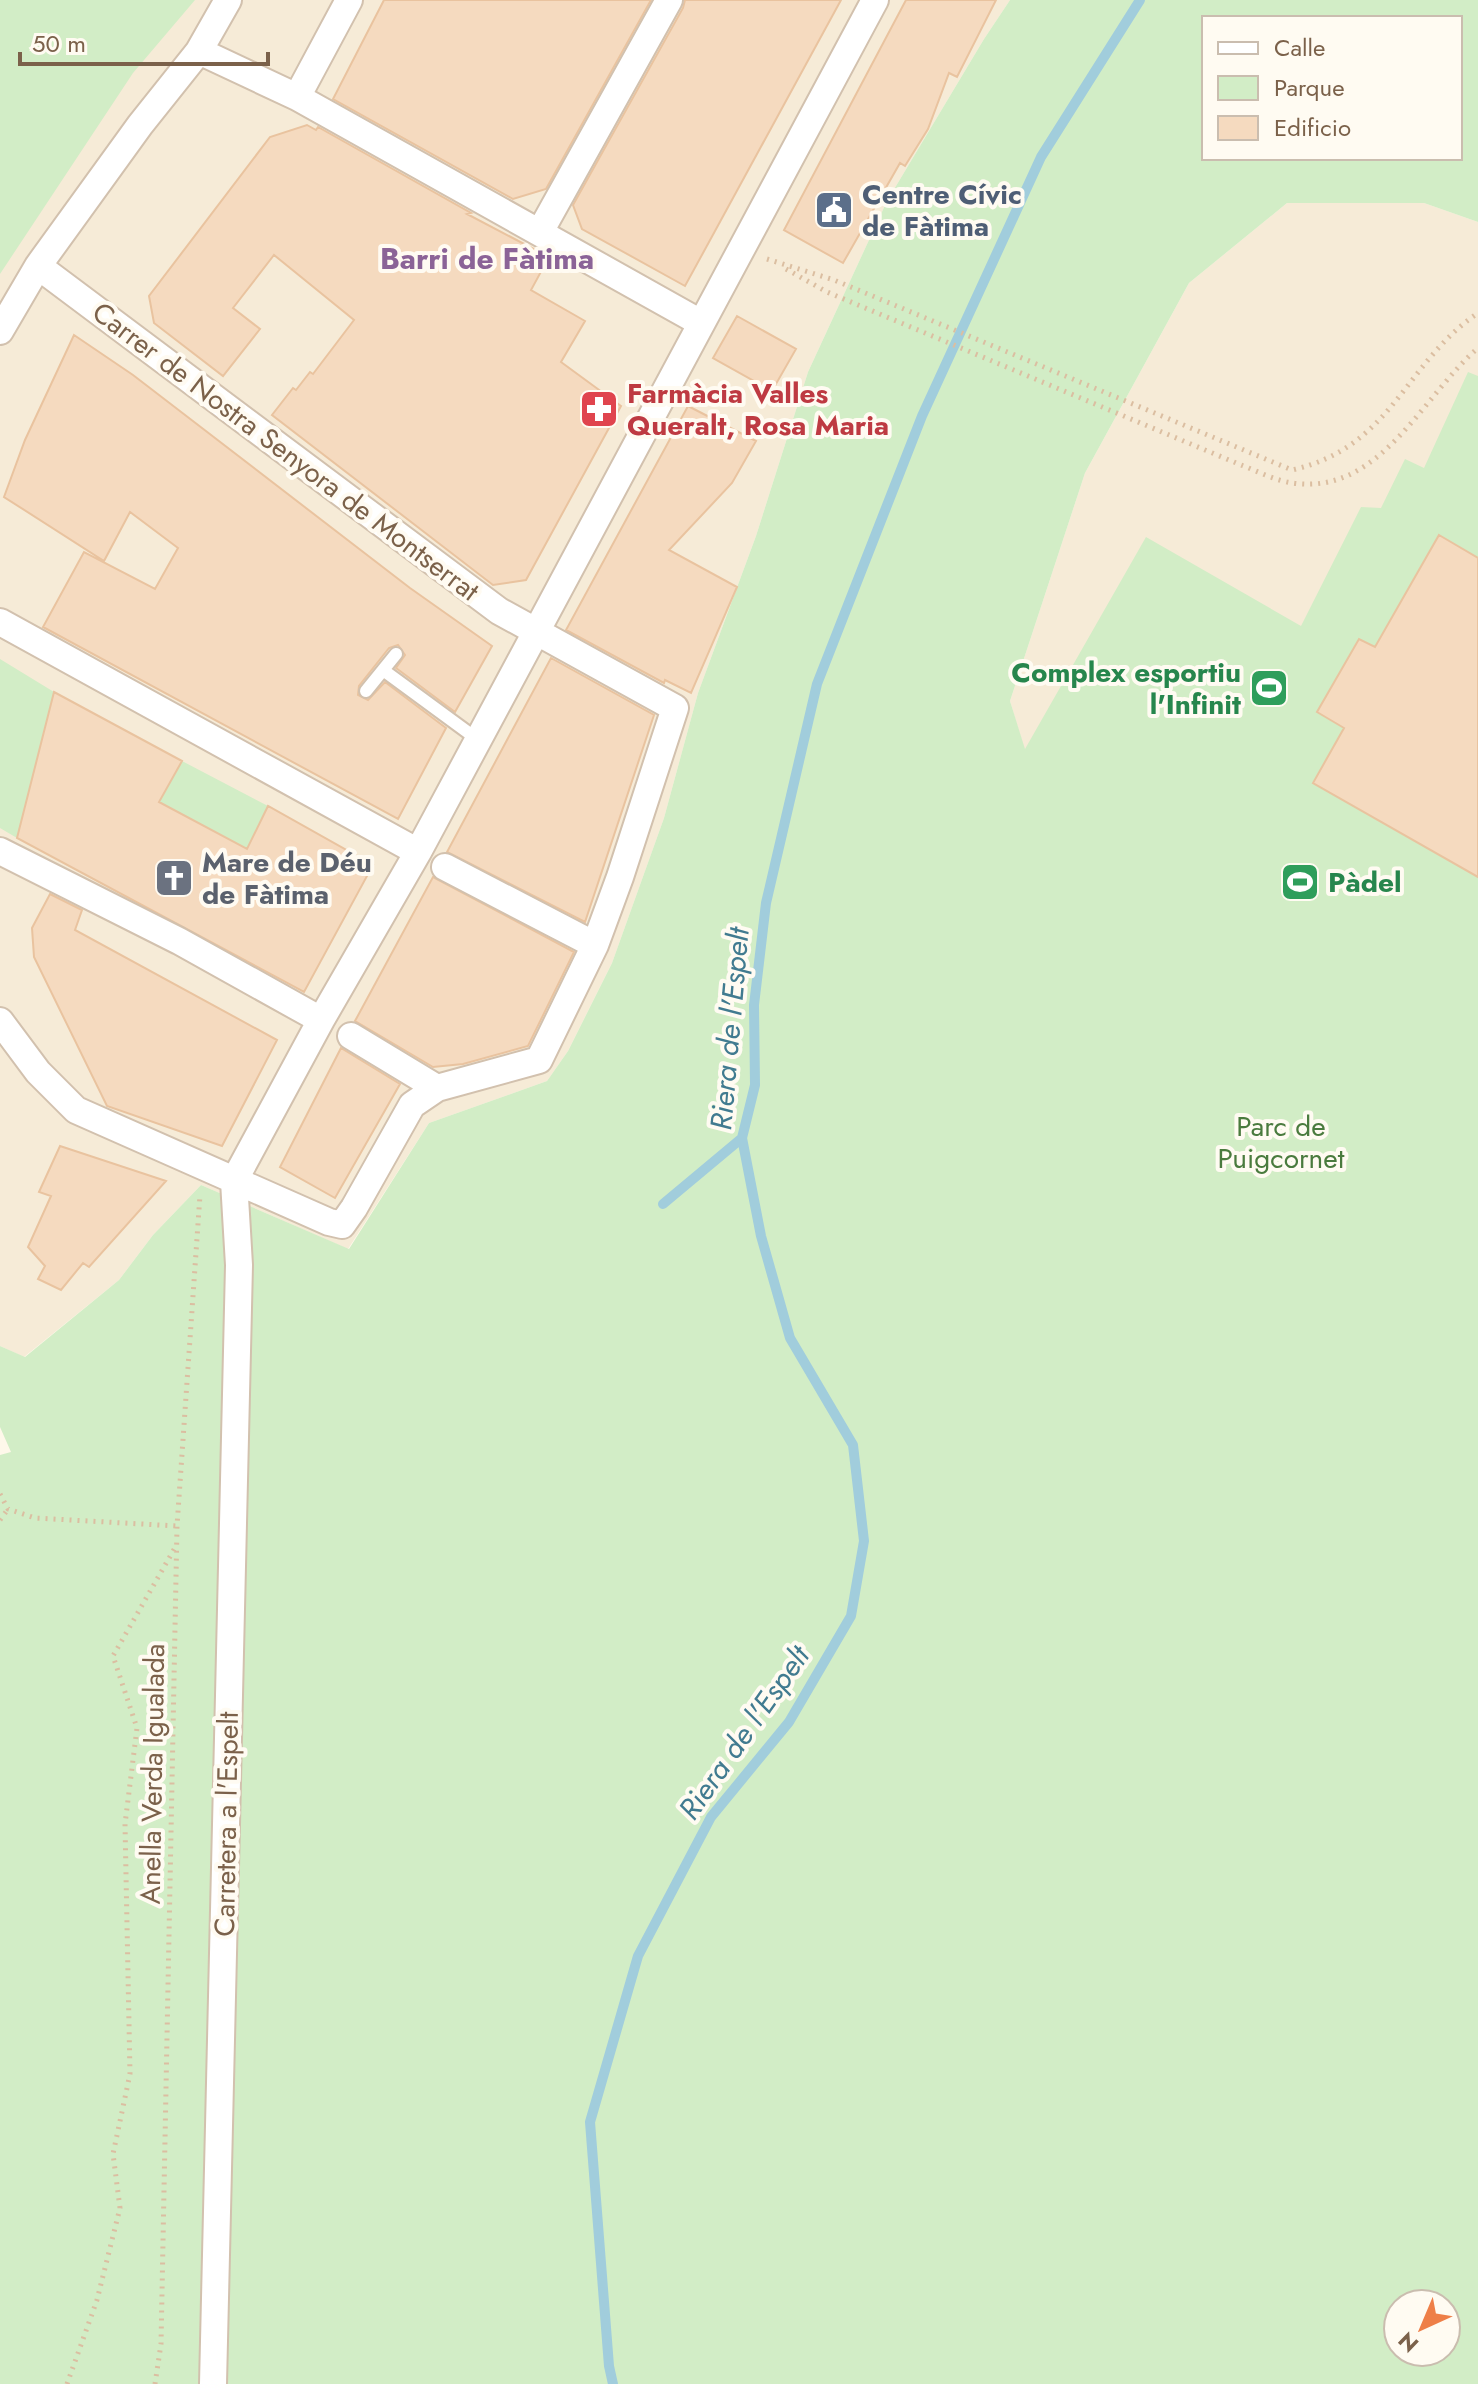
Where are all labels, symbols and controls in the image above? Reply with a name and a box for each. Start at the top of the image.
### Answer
scale bar [20,16,268,66]
legend [1202,16,1462,160]
text: 50 m [32,26,86,61]
text: Calle [1274,30,1325,65]
text: Parque [1274,70,1345,105]
text: Edificio [1274,110,1351,145]
place label: Centre Cívic de Fàtima [862,174,1022,247]
public building icon: Centre Cívic de Fàtima [813,189,855,231]
district label: Barri de Fàtima [380,237,594,280]
street label: Carrer de Nostra Senyora de Montserrat [84,292,488,611]
place label: Farmàcia Valles Queralt, Rosa Maria [627,373,889,446]
pharmacy icon: Farmàcia Valles Queralt, Rosa Maria [578,388,620,430]
place label: Complex esportiu l'Infinit [1011,652,1241,725]
sports icon: Complex esportiu l'Infinit [1248,667,1290,709]
place label: Mare de Déu de Fàtima [202,842,372,915]
church icon: Mare de Déu de Fàtima [153,857,195,899]
sports icon: Pàdel [1279,861,1321,903]
place label: Pàdel [1328,862,1402,903]
water label: Riera de l'Espelt [699,924,760,1132]
park label: Parc de Puigcornet [1218,1106,1345,1179]
water label: Riera de l'Espelt [668,1636,821,1828]
street label: Anella Verda Igualada [130,1643,175,1905]
street label: Carretera a l'Espelt [204,1711,249,1937]
north arrow [1382,2288,1462,2368]
text: N [1391,2325,1426,2360]

